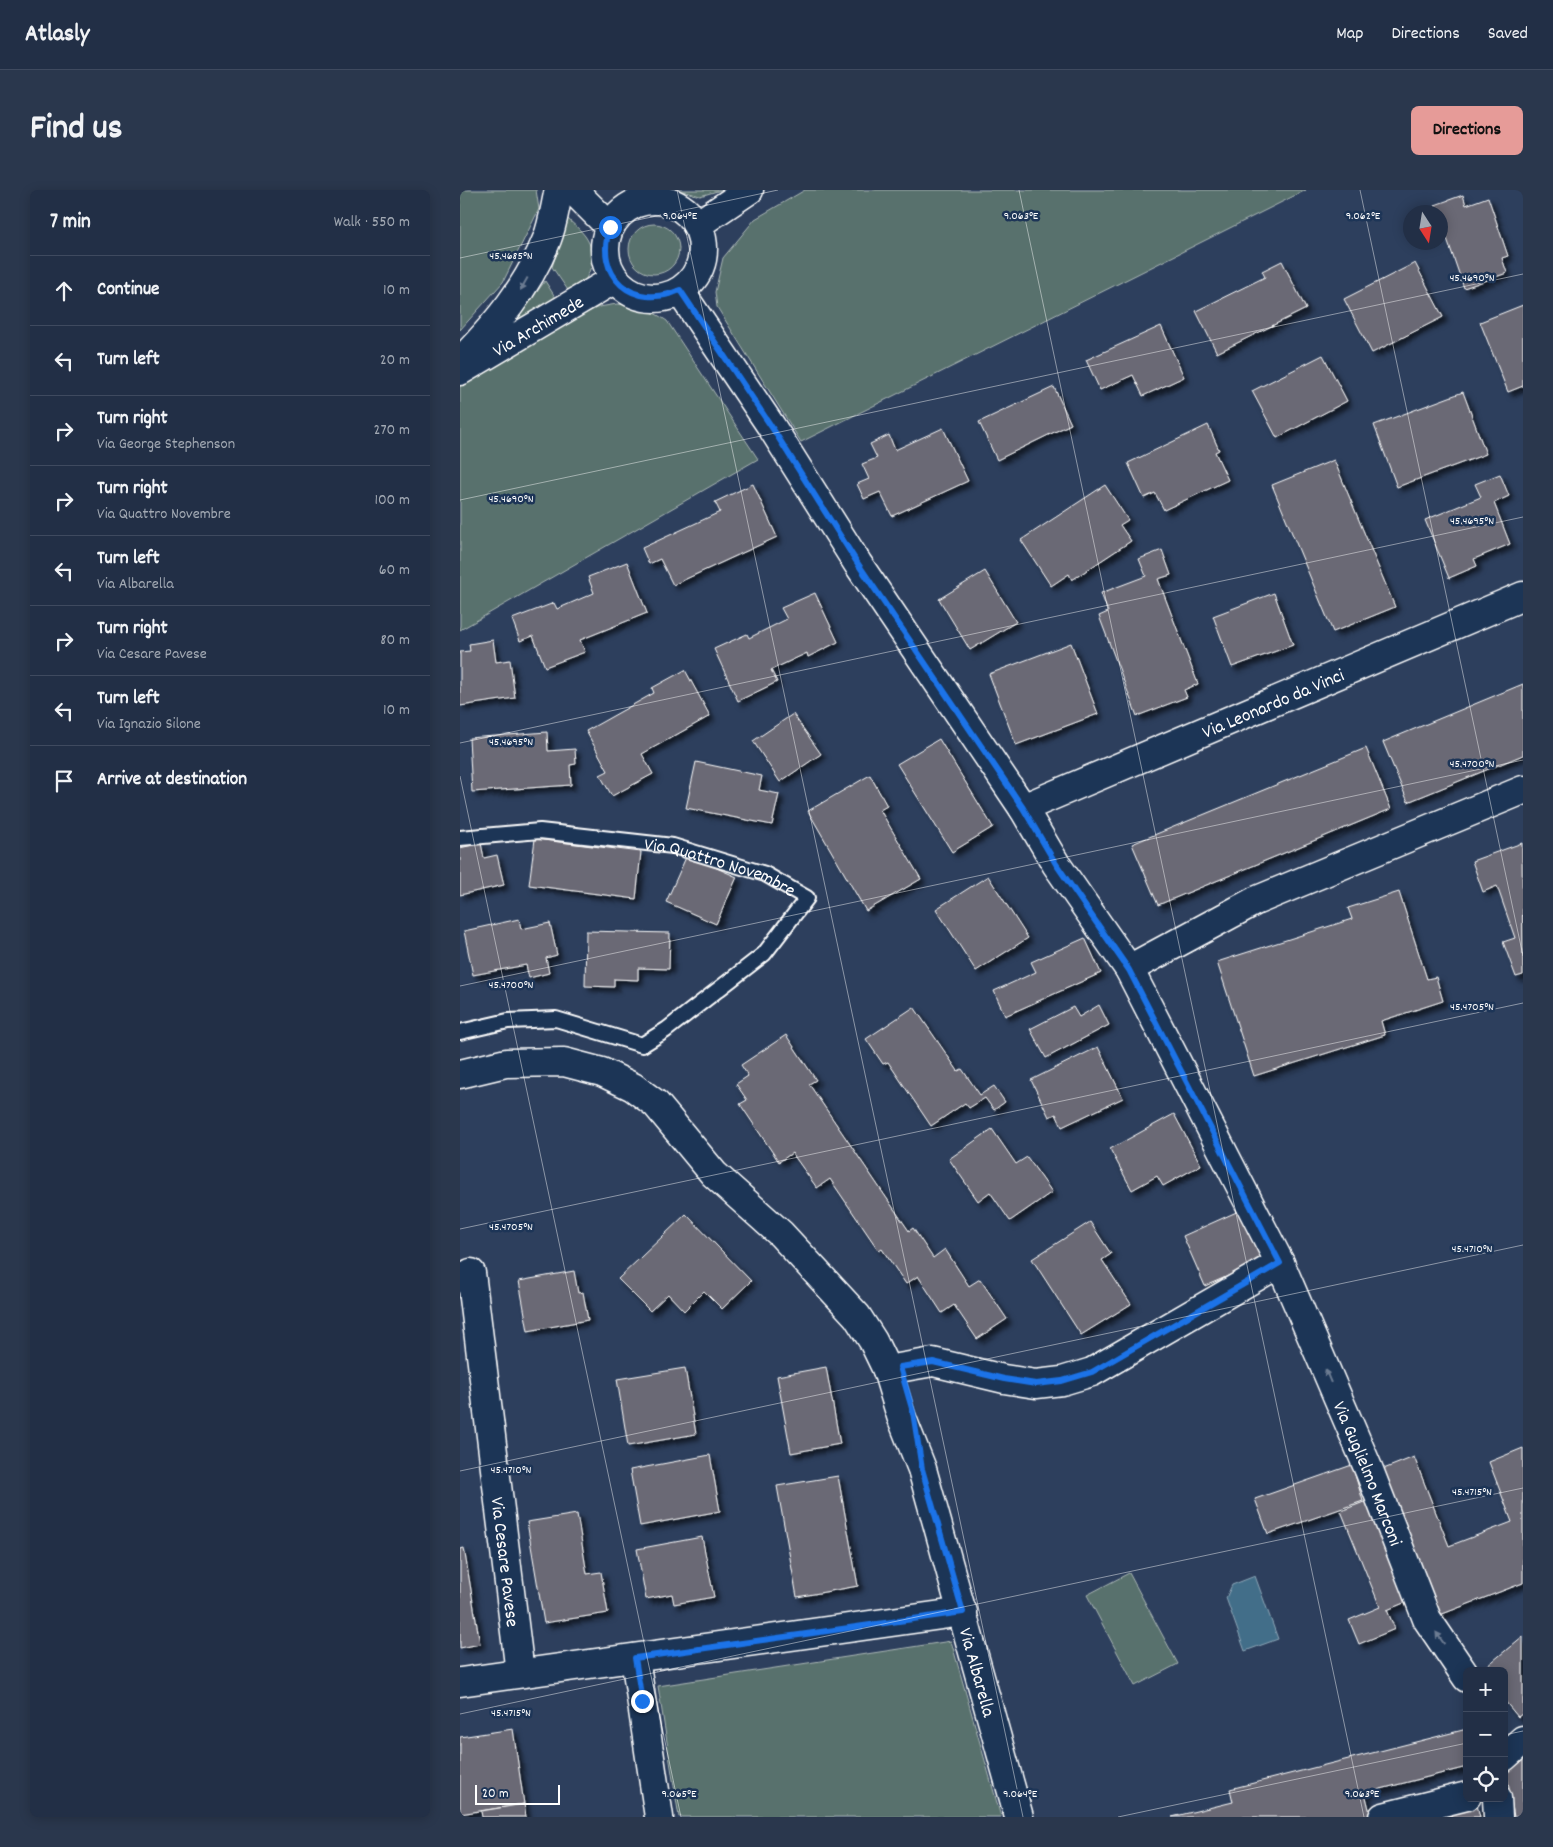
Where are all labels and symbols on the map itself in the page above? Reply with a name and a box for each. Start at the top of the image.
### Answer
north arrow [1403,205,1448,250]
text: 9.064°E [663,208,698,225]
text: 9.063°E [1004,208,1039,225]
text: 9.062°E [1346,208,1381,225]
route start [599,216,622,239]
text: 45.4685°N [489,248,533,265]
text: 45.4690°N [1449,270,1495,287]
one-way arrow [520,277,528,292]
street label: Via Archimede [488,290,590,366]
text: 45.4690°N [488,491,534,508]
text: 45.4695°N [1450,513,1494,530]
street label: Via Leonardo da Vinci [1199,663,1349,747]
text: 45.4695°N [489,734,533,751]
text: 45.4700°N [1450,756,1495,773]
street label: Via Quattro Novembre [643,833,800,906]
text: 45.4700°N [489,977,534,994]
text: 45.4705°N [1450,999,1494,1016]
text: 45.4705°N [489,1219,533,1236]
text: 45.4710°N [1451,1241,1493,1258]
one-way arrow [1324,1369,1332,1383]
street label: Via Guglielmo Marconi [1324,1398,1408,1551]
text: 45.4710°N [490,1462,532,1479]
text: 45.4715°N [1452,1484,1492,1501]
street label: Via Cesare Pavese [482,1496,524,1629]
street label: Via Albarella [950,1625,1001,1722]
one-way arrow [1435,1631,1445,1645]
route end [631,1690,654,1713]
text: 45.4715°N [491,1705,531,1722]
scale bar [475,1782,560,1805]
text: 9.065°E [662,1786,697,1803]
text: 9.064°E [1003,1786,1038,1803]
text: 9.063°E [1345,1786,1380,1803]

